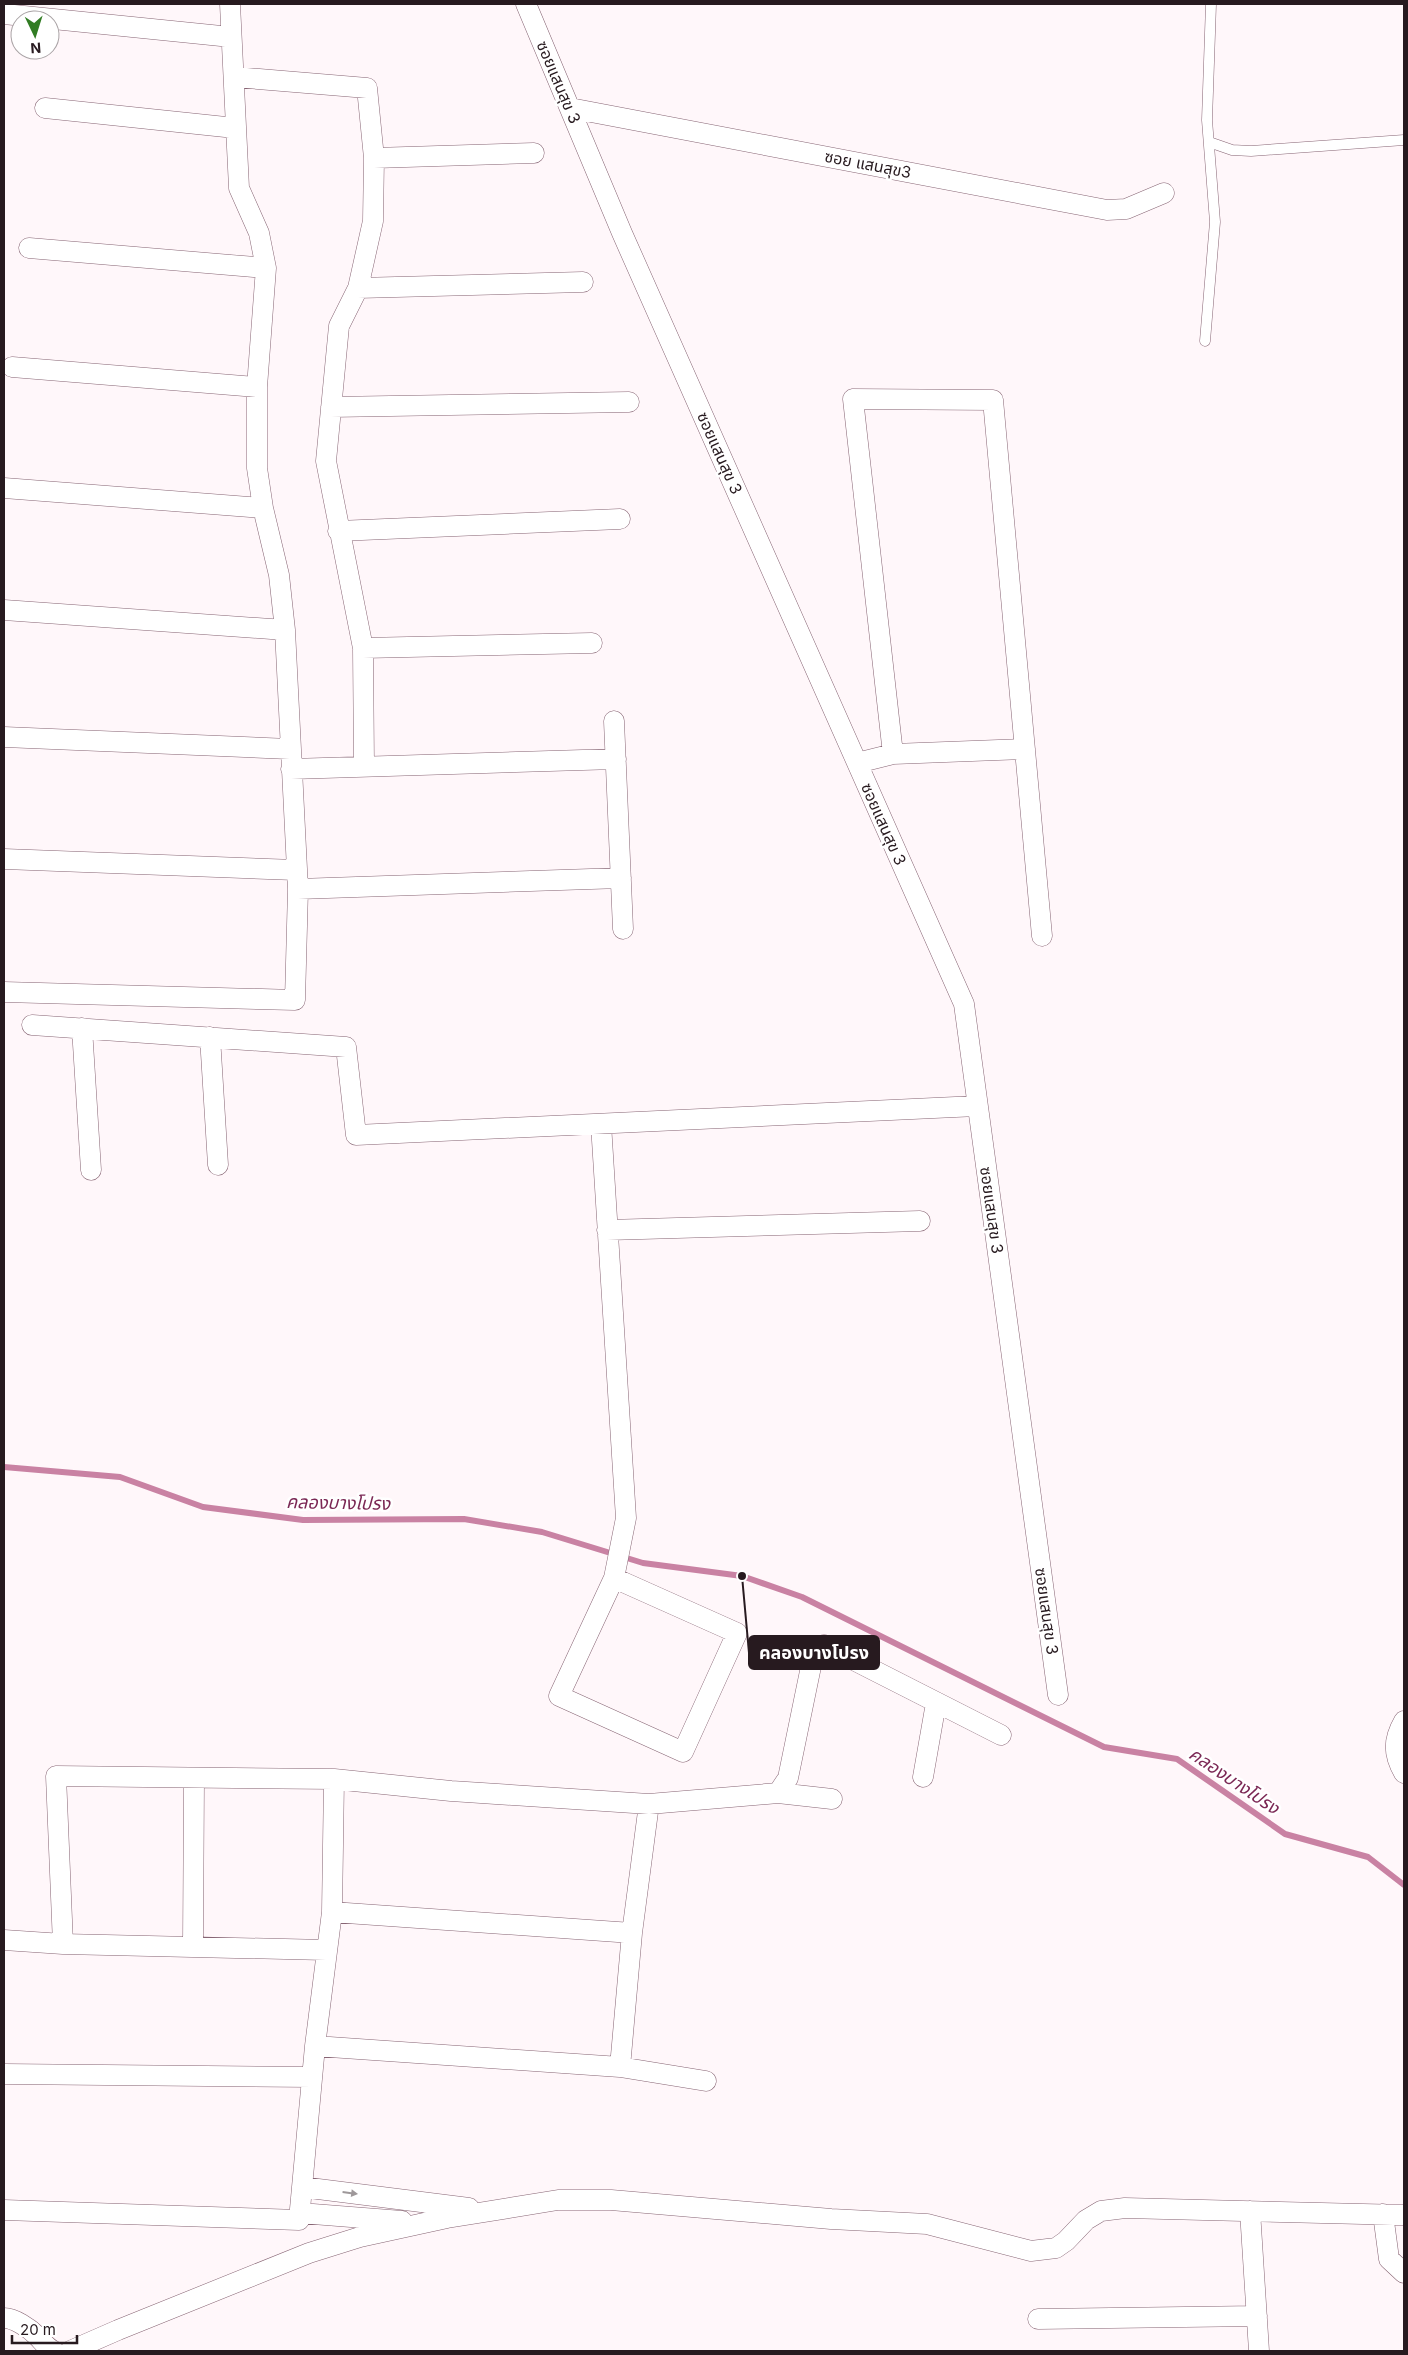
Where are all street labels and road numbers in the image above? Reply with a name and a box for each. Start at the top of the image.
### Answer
street label: ซอยแสนสุข 3 [533,38,585,126]
street label: ซอย แสนสุข3 [823,146,913,182]
street label: ซอยแสนสุข 3 [693,409,747,497]
street label: ซอยแสนสุข 3 [857,780,911,868]
street label: ซอยแสนสุข 3 [976,1165,1008,1255]
street label: ซอยแสนสุข 3 [1031,1566,1063,1656]

